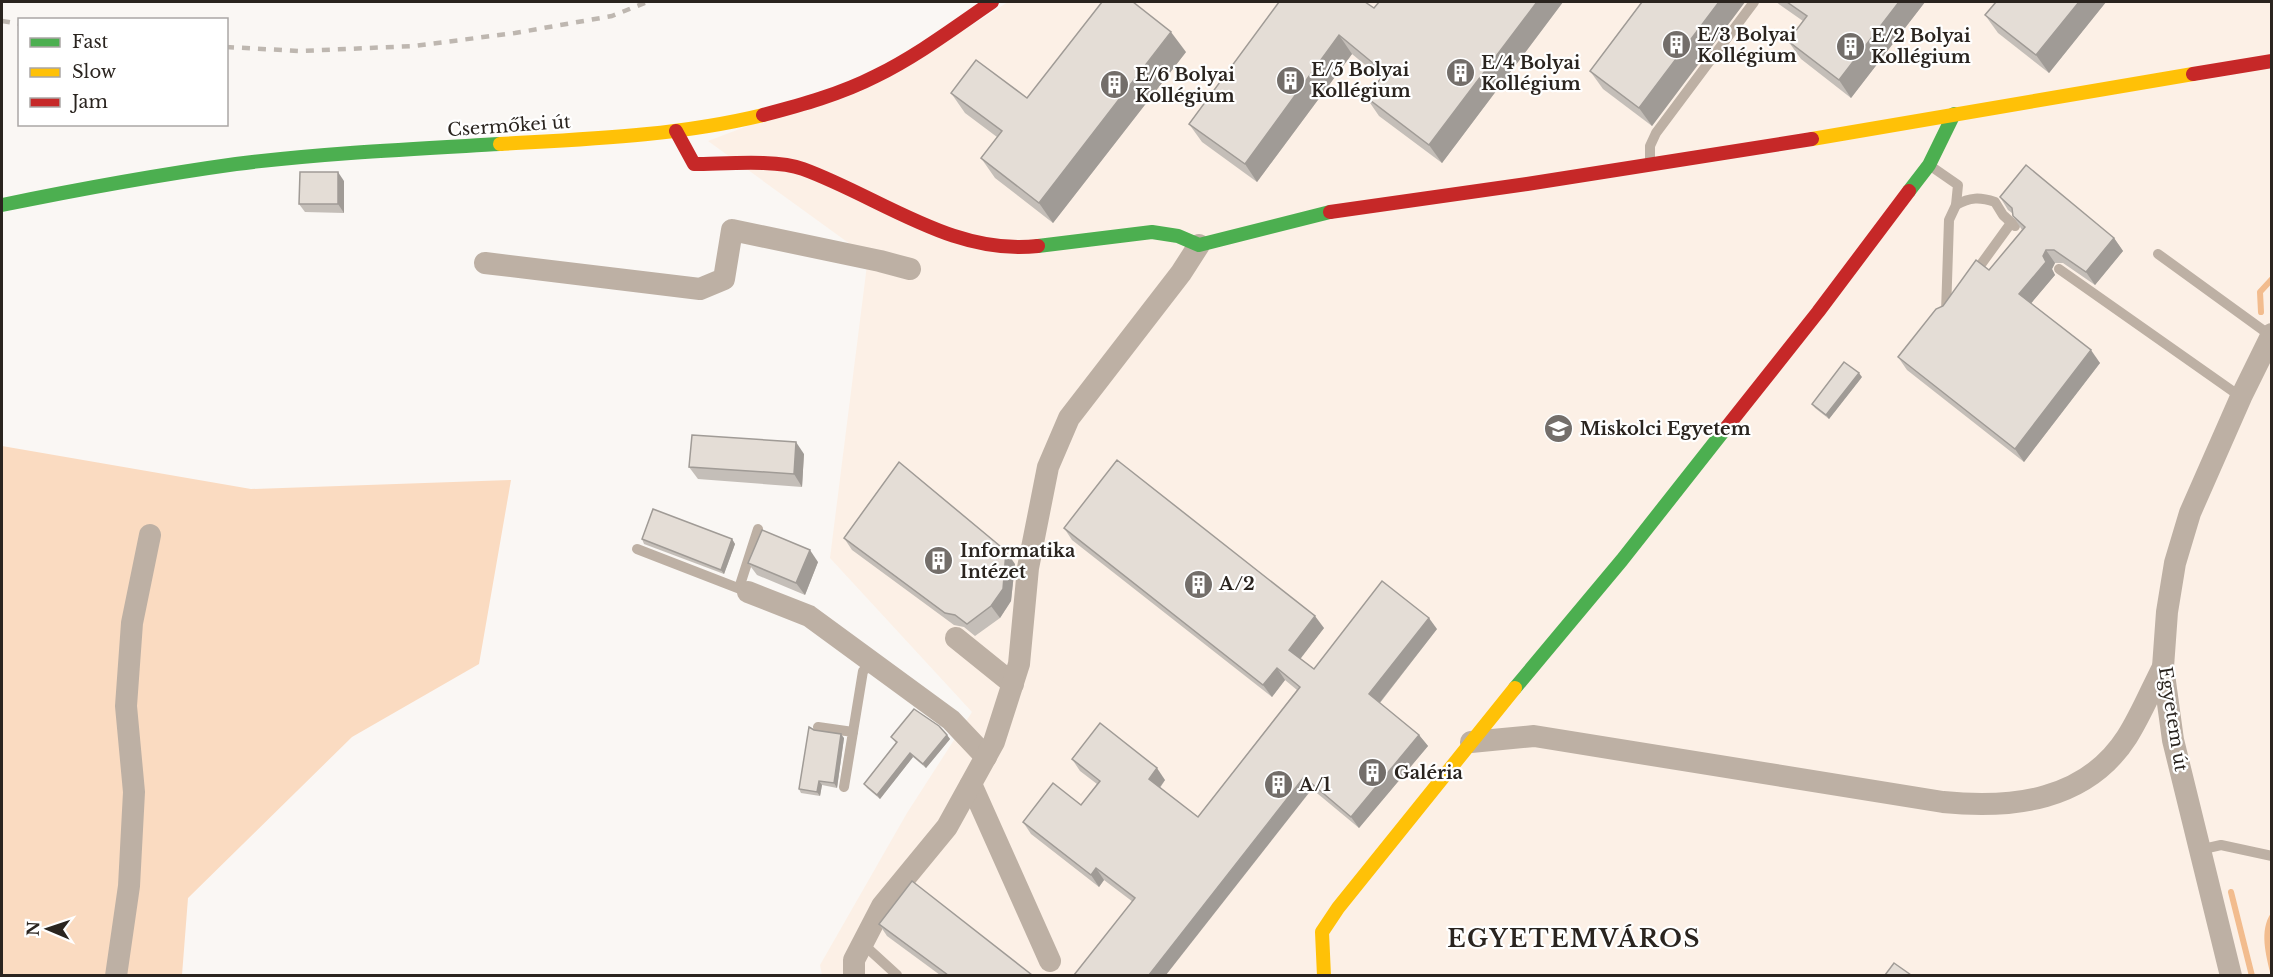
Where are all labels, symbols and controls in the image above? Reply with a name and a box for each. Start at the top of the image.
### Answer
legend [18,18,228,126]
place label: E/3 Bolyai Kollégium [1697,24,1797,67]
place label: E/2 Bolyai Kollégium [1871,25,1971,68]
building icon: E/3 Bolyai Kollégium [1660,29,1692,61]
building icon: E/2 Bolyai Kollégium [1834,30,1866,62]
text: Fast [72,31,109,53]
place label: E/4 Bolyai Kollégium [1481,52,1581,95]
building icon: E/4 Bolyai Kollégium [1444,57,1476,89]
place label: E/5 Bolyai Kollégium [1311,59,1411,102]
text: Slow [72,61,117,83]
place label: E/6 Bolyai Kollégium [1135,64,1235,107]
building icon: E/5 Bolyai Kollégium [1274,64,1306,96]
building icon: E/6 Bolyai Kollégium [1098,69,1130,101]
text: Jam [70,91,108,113]
street label: Csermőkei út [447,111,572,141]
school or university icon: Miskolci Egyetem [1543,413,1575,445]
place label: Miskolci Egyetem [1580,418,1751,440]
place label: Informatika Intézet [960,540,1076,583]
building icon: Informatika Intézet [923,545,955,577]
building icon: A/2 [1182,568,1214,600]
place label: A/2 [1218,573,1255,595]
street label: Egyetem út [2154,665,2192,773]
building icon: Galéria [1357,757,1389,789]
place label: Galéria [1394,762,1463,784]
building icon: A/1 [1262,769,1294,801]
place label: A/1 [1298,774,1331,796]
north arrow [18,899,78,959]
text: N [23,921,43,936]
district label: EGYETEMVÁROS [1447,924,1701,953]

